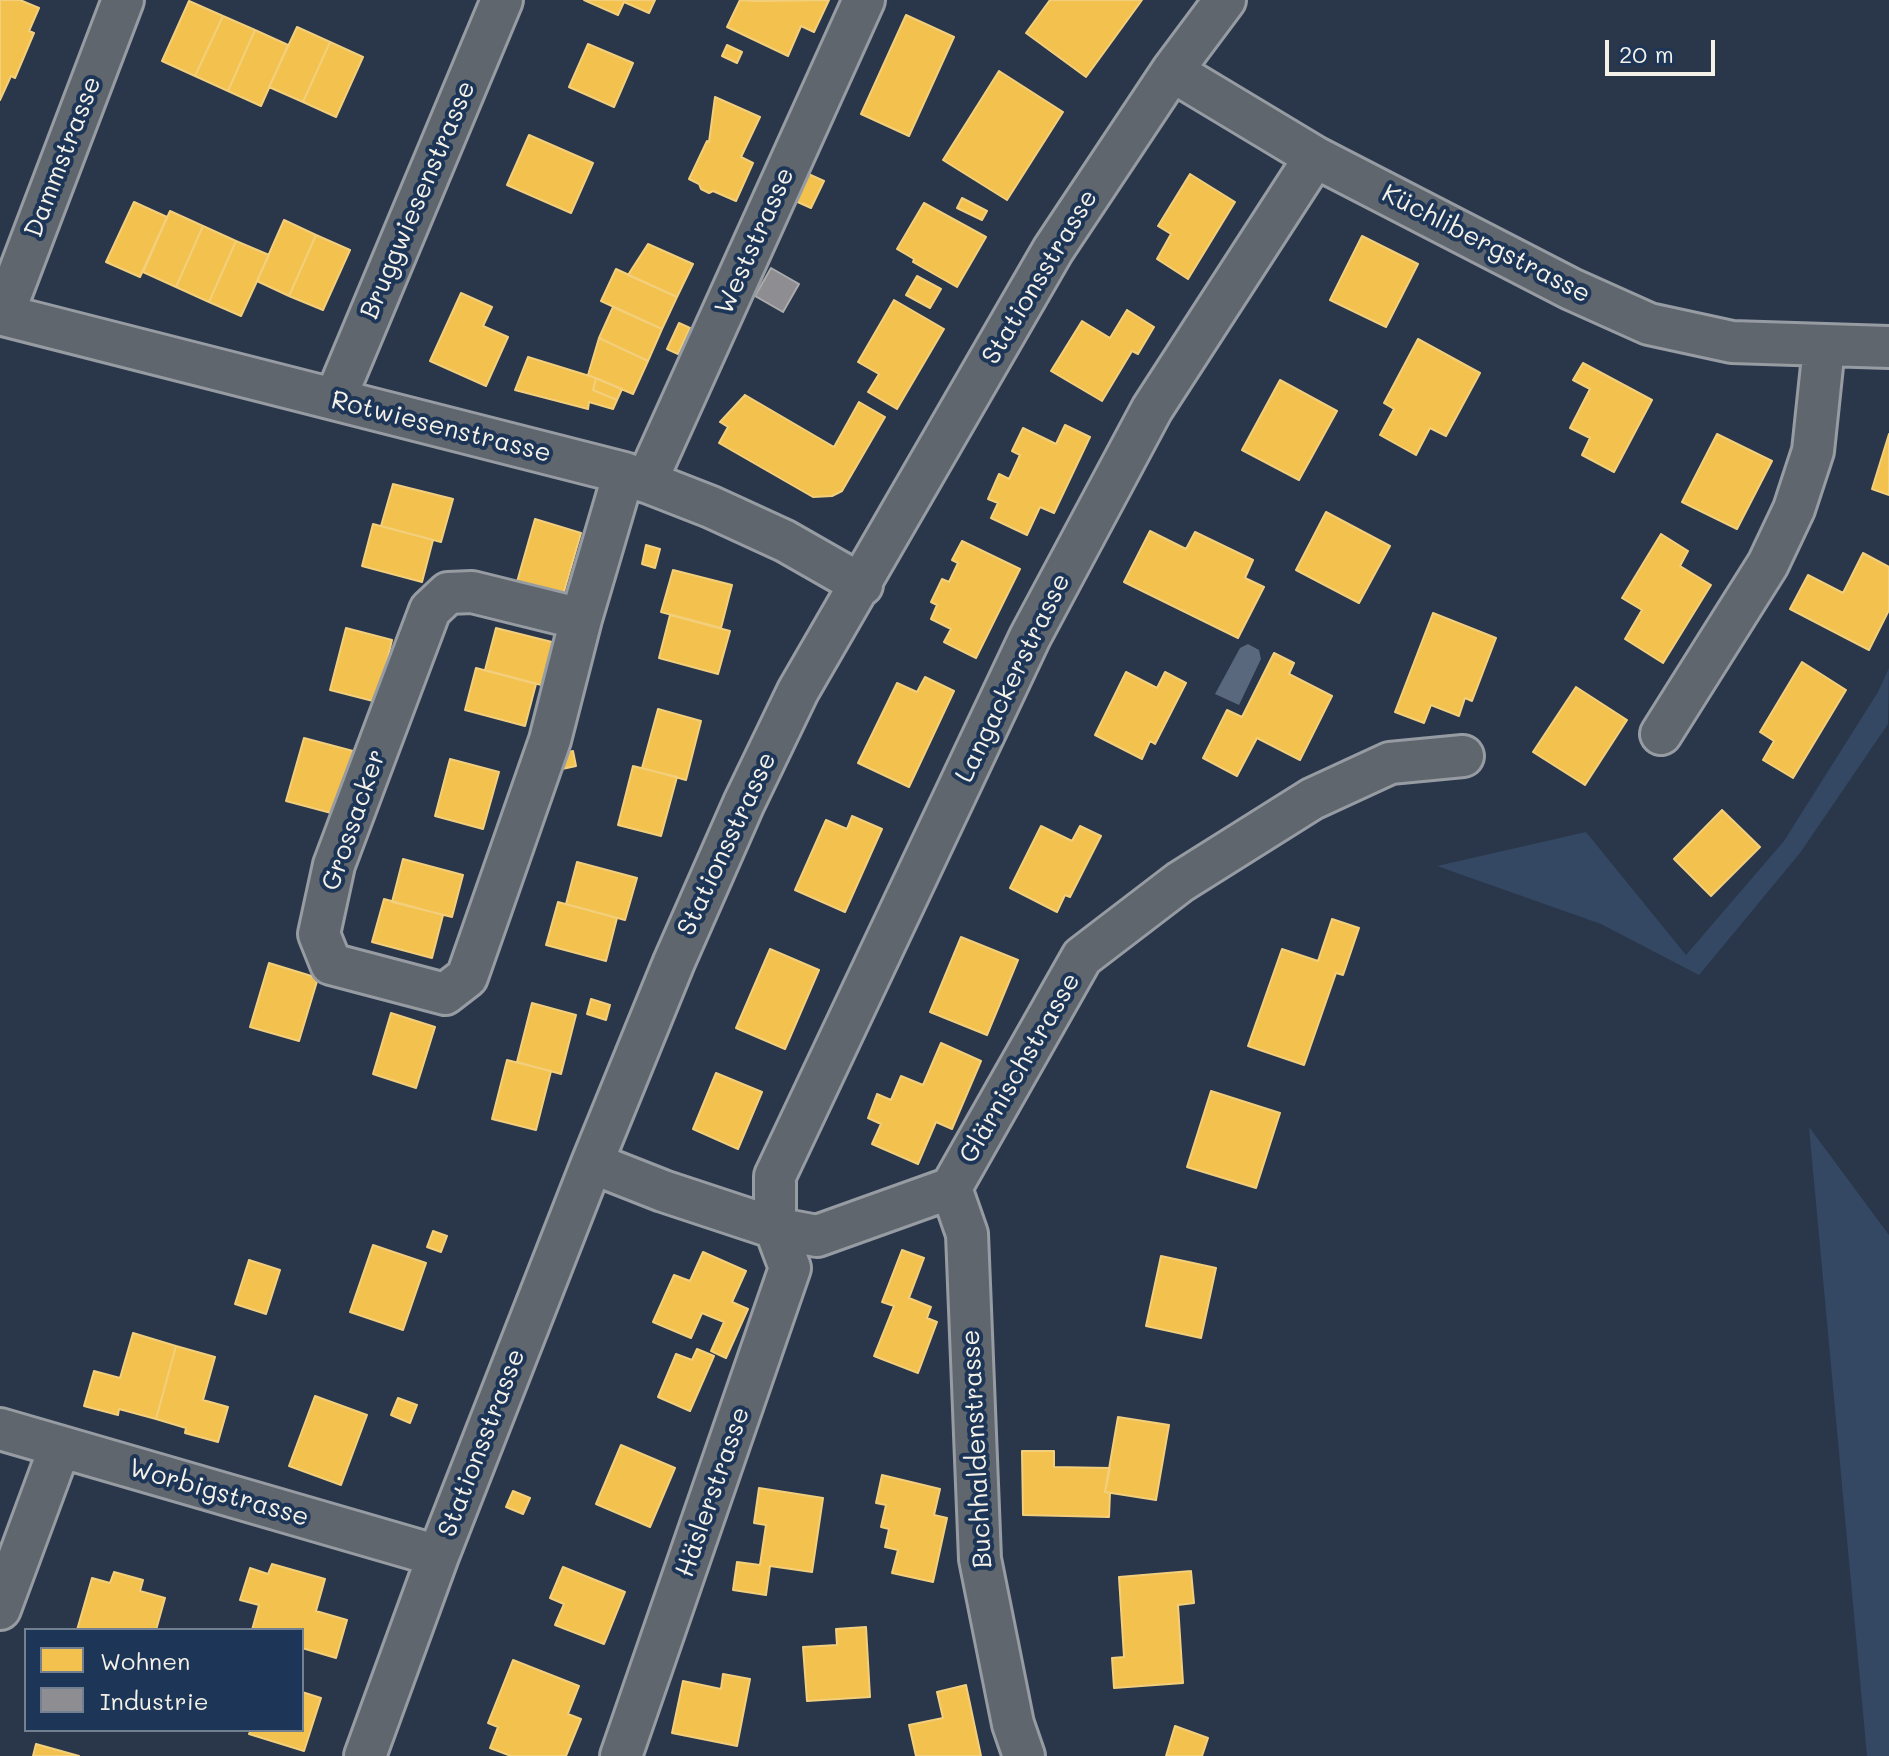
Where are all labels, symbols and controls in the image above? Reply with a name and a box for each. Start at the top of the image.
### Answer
scale bar [1609,24,1719,74]
text: 20 m [1619,38,1674,69]
street label: Dammstrasse [18,72,108,242]
street label: Bruggwiesenstrasse [354,76,482,324]
street label: Weststrasse [709,163,801,319]
street label: Küchlibergstrasse [1376,178,1596,310]
street label: Stationsstrasse [975,184,1105,370]
street label: Rotwiesenstrasse [328,385,554,469]
street label: Langackerstrasse [949,568,1077,788]
street label: Grossacker [315,745,393,895]
street label: Stationsstrasse [671,747,783,941]
street label: Glärnischstrasse [953,967,1087,1169]
street label: Buchhaldenstrasse [955,1329,999,1569]
street label: Stationsstrasse [432,1345,532,1541]
street label: Häslerstrasse [669,1403,757,1581]
street label: Worbigstrasse [126,1452,312,1534]
legend [24,1628,304,1732]
text: Wohnen [100,1645,190,1676]
text: Industrie [100,1685,209,1716]

